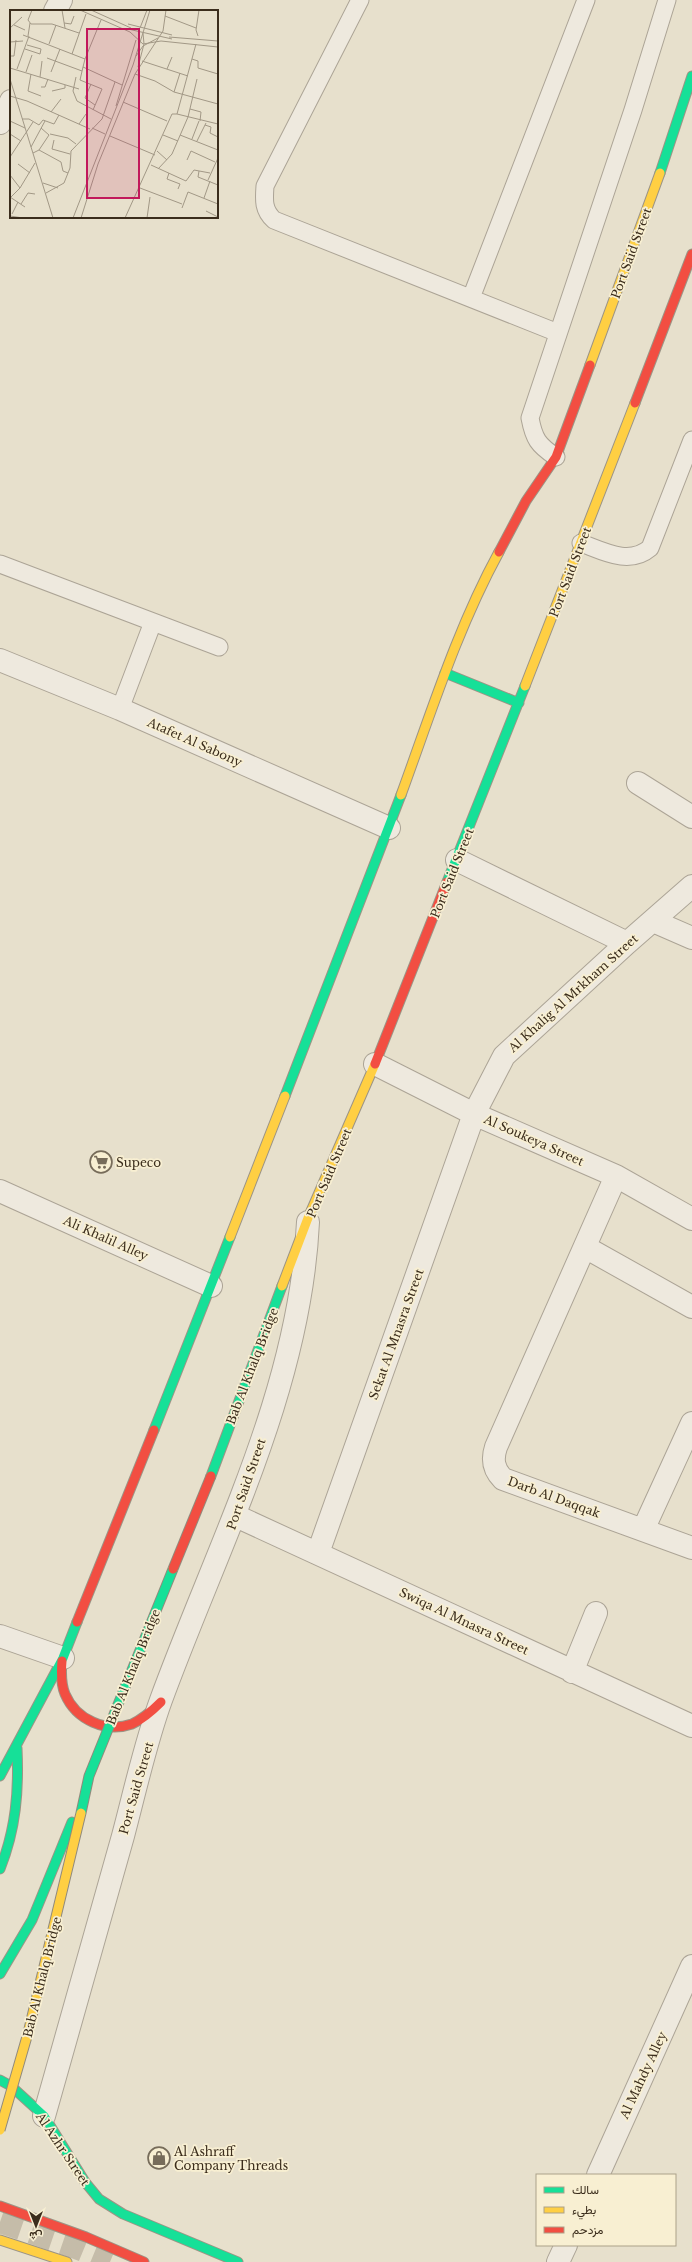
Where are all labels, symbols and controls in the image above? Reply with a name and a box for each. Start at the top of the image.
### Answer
inset map [10,10,218,218]
street label: Port Said Street [608,205,655,300]
street label: Port Said Street [546,524,594,619]
street label: Atafet Al Sabony [144,714,245,770]
street label: Port Said Street [427,825,477,920]
street label: Al Khalig Al Mrkham Street [504,931,641,1056]
street label: Al Soukeya Street [481,1111,587,1169]
street label: Port Said Street [303,1126,355,1220]
supermarket icon: Supeco [88,1149,114,1175]
place label: Supeco [116,1155,161,1170]
street label: Ali Khalil Alley [60,1212,151,1264]
street label: Sekat Al Mnasra Street [365,1266,427,1401]
street label: Bab Al Khalq Bridge [223,1305,281,1426]
street label: Port Said Street [223,1436,269,1532]
street label: Darb Al Daqqak [506,1473,603,1521]
street label: Swiqa Al Mnasra Street [397,1584,531,1658]
street label: Bab Al Khalq Bridge [103,1607,163,1727]
street label: Port Said Street [116,1740,157,1836]
street label: Bab Al Khalq Bridge [20,1915,64,2039]
street label: Al Mahdy Alley [616,2029,670,2122]
street label: Al Azhr Street [32,2109,93,2189]
place label: Al Ashraff Company Threads [173,2144,288,2173]
shop icon: Al Ashraff Company Threads [146,2145,172,2171]
legend [536,2174,676,2246]
text: سالك [572,2182,599,2197]
text: بطيء [572,2202,596,2220]
north arrow [16,2206,56,2246]
text: مزدحم [572,2222,603,2238]
text: ش [29,2229,43,2243]

